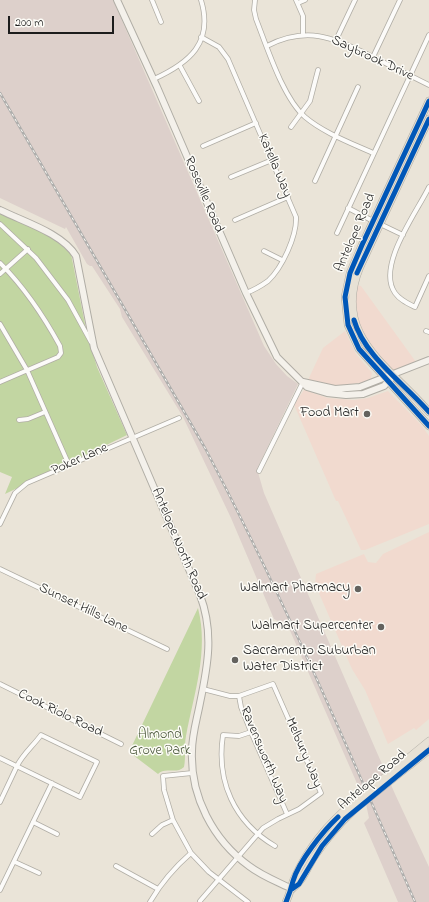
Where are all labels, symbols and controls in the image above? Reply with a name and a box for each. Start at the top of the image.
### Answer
scale bar [10,8,116,34]
text: 200 m [15,14,44,32]
street label: Saybrook Drive [328,33,416,85]
street label: Katella Way [253,132,295,200]
street label: Roseville Road [179,154,227,236]
street label: Antelope Road [332,191,380,275]
place label: Food Mart [300,406,359,422]
marker: Food Mart [362,409,372,419]
street label: Poker Lane [49,440,111,480]
street label: Antelope North Road [147,486,209,602]
street label: Sunset Hills Lane [36,580,130,638]
place label: Walmart Pharmacy [240,581,350,597]
marker: Walmart Pharmacy [353,584,363,594]
place label: Walmart Supercenter [251,619,373,635]
marker: Walmart Supercenter [376,622,386,632]
place label: Sacramento Suburban Water District [243,644,376,676]
marker: Sacramento Suburban Water District [230,655,240,665]
street label: Cook Riolo Road [15,686,105,742]
street label: Ravensworth Way [235,704,291,806]
street label: Melbury Way [281,716,325,790]
park label: Almond Grove Park [129,728,191,760]
street label: Antelope Road [335,748,411,814]

